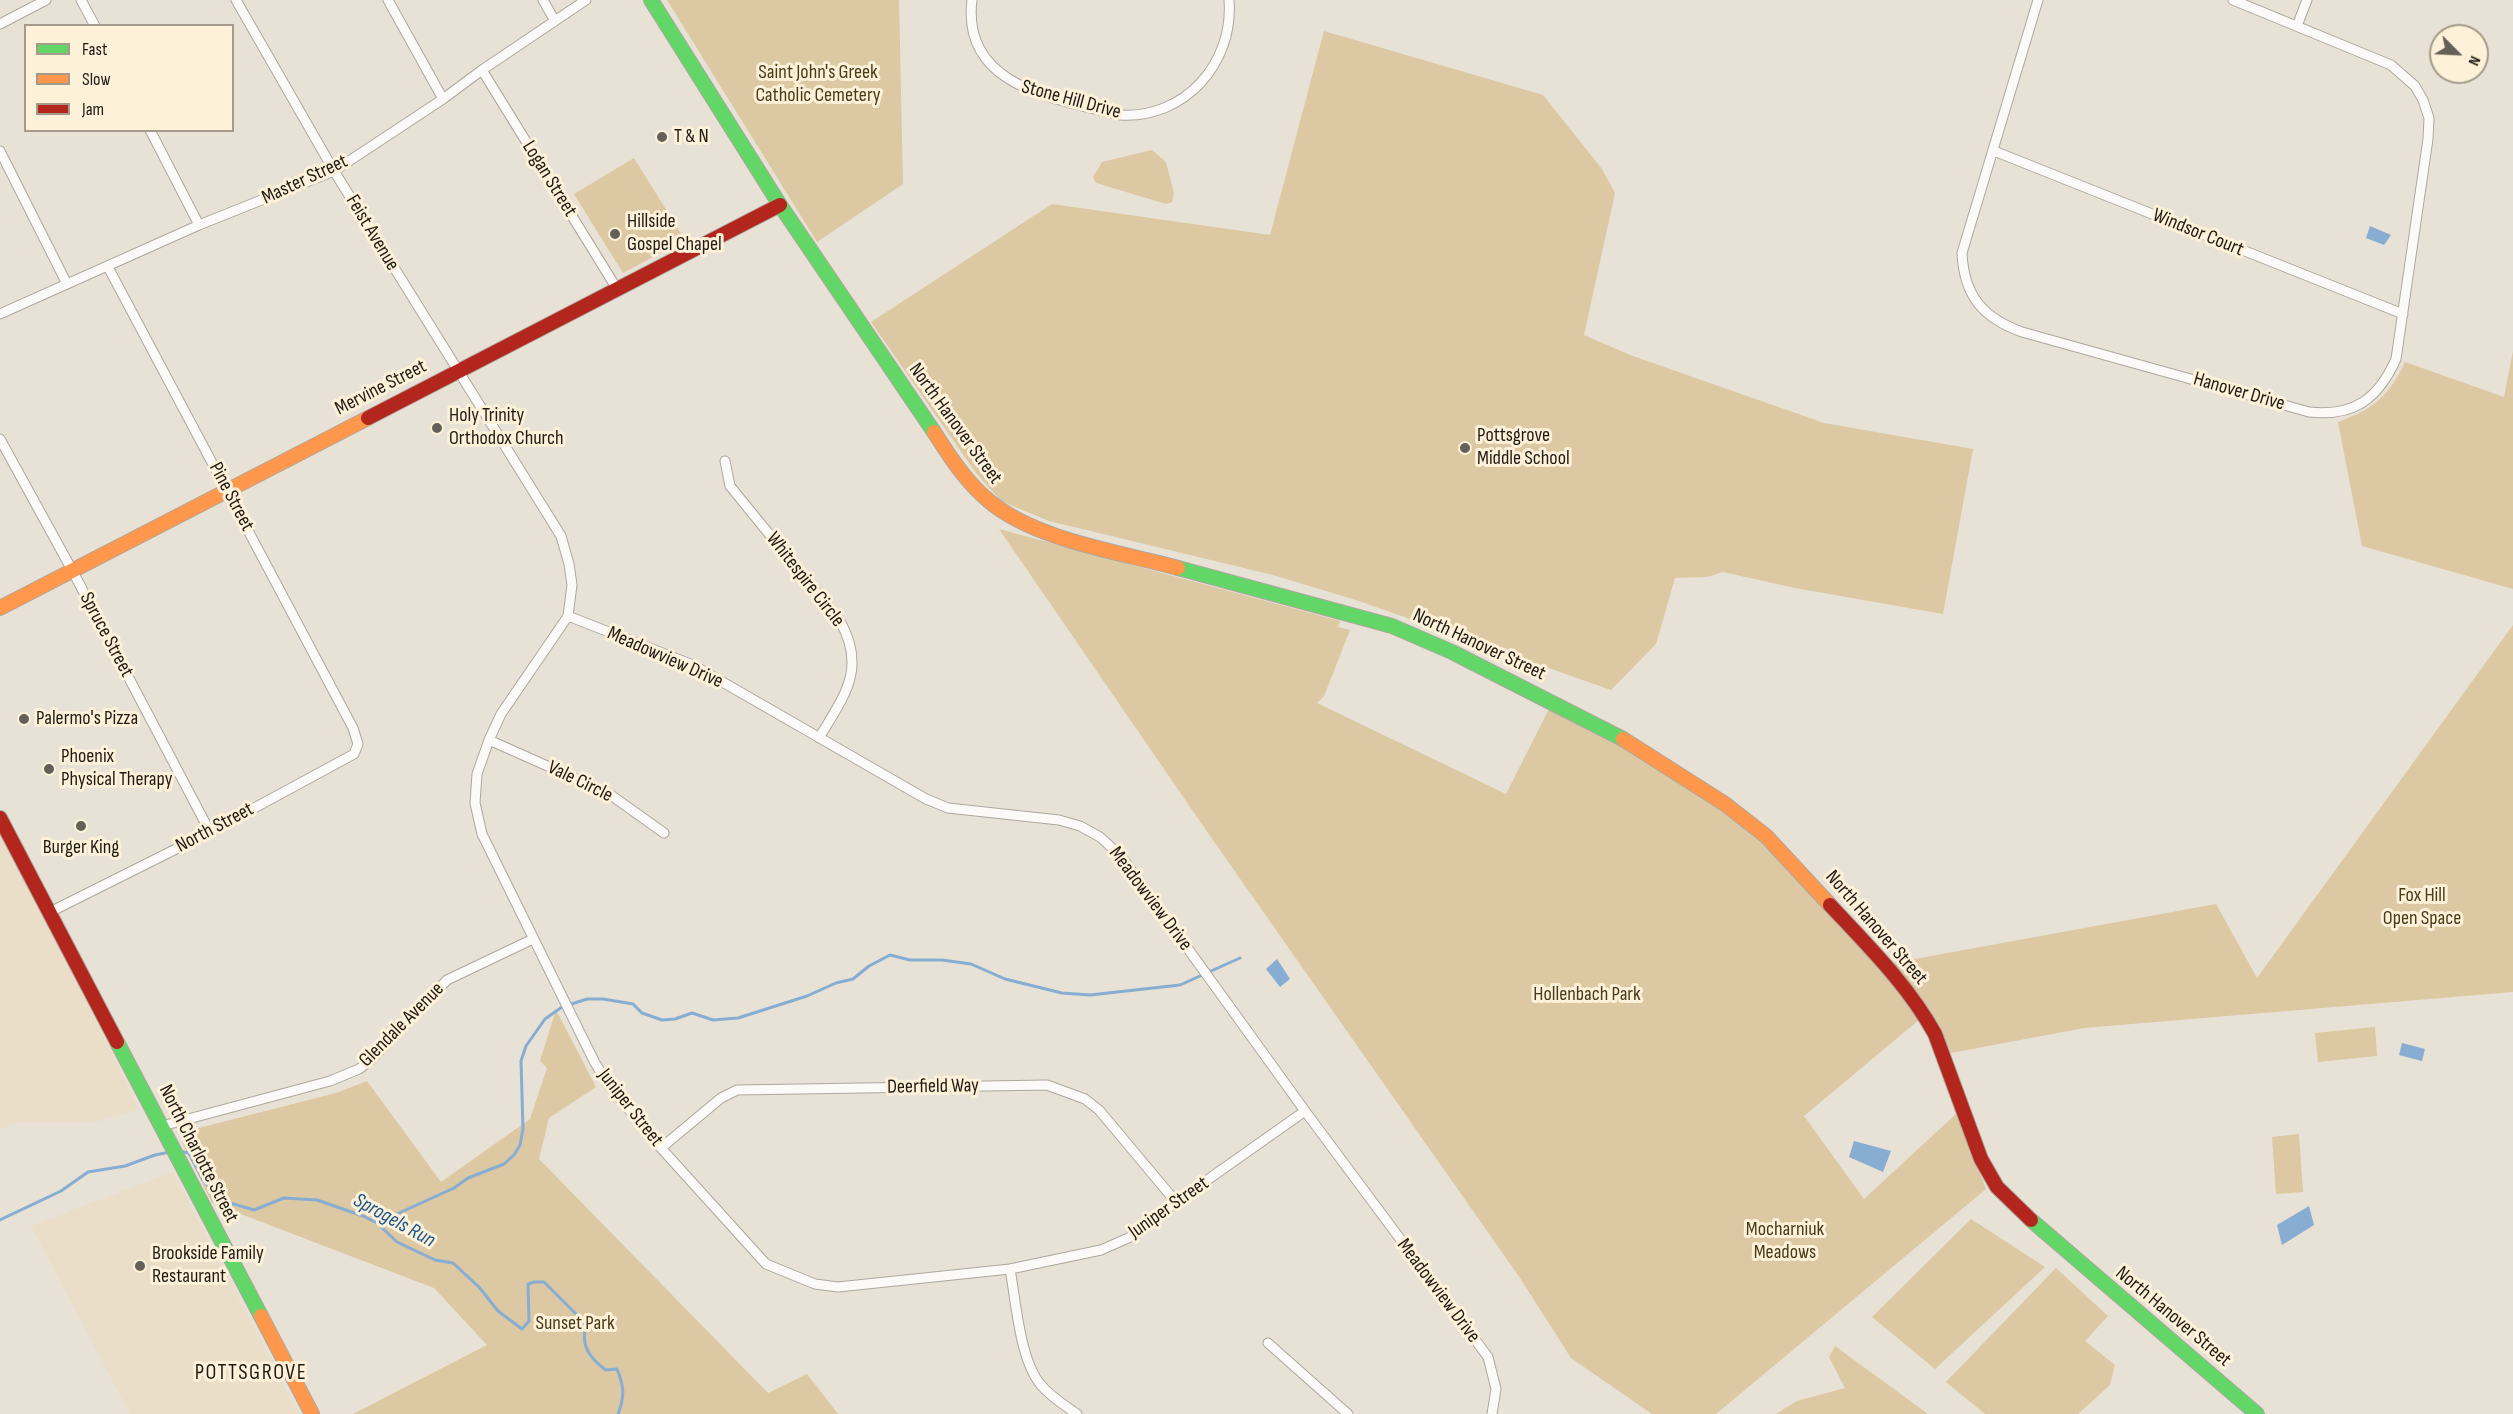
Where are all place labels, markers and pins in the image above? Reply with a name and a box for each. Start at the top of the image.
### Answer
place label: T & N [674,125,709,149]
marker: T & N [655,130,669,144]
place label: Hillside Gospel Chapel [627,210,722,257]
marker: Hillside Gospel Chapel [608,227,622,241]
place label: Holy Trinity Orthodox Church [449,404,564,451]
marker: Holy Trinity Orthodox Church [430,421,444,435]
place label: Pottsgrove Middle School [1477,424,1570,471]
marker: Pottsgrove Middle School [1458,441,1472,455]
place label: Palermo's Pizza [36,707,138,731]
marker: Palermo's Pizza [17,712,31,726]
place label: Phoenix Physical Therapy [61,745,172,792]
marker: Phoenix Physical Therapy [42,762,56,776]
marker: Burger King [74,819,88,833]
place label: Burger King [43,836,119,860]
place label: Brookside Family Restaurant [152,1242,264,1289]
marker: Brookside Family Restaurant [133,1259,147,1273]

